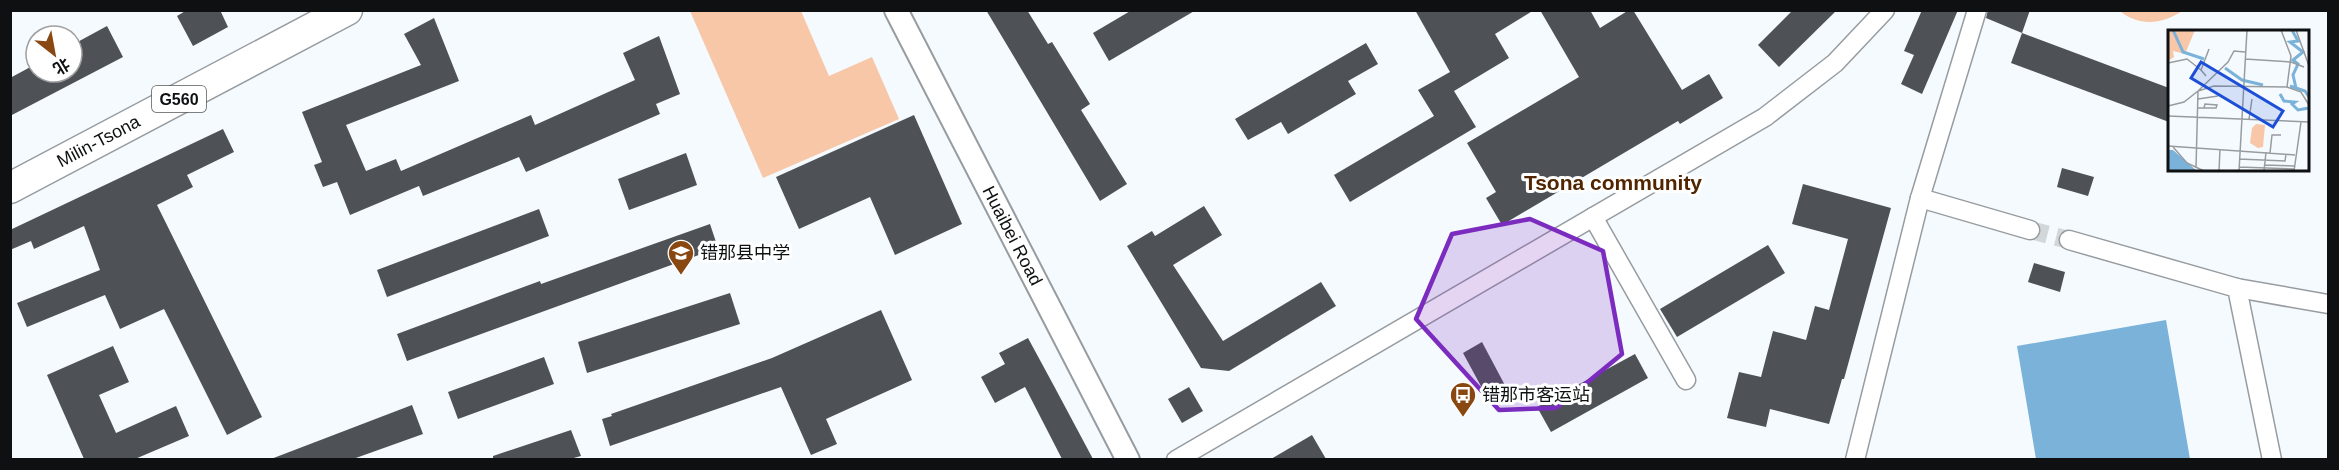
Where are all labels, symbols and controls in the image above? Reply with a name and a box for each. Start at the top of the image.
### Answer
north arrow [24,24,84,84]
inset map [2168,30,2309,171]
text: 北 [50,55,73,78]
road number: G560 [152,86,206,112]
street label: Milin-Tsona [53,111,144,171]
district label: Tsona community [1524,171,1702,194]
street label: Huaibei Road [979,183,1046,289]
school or university icon: 错那县中学 [666,238,696,276]
place label: 错那县中学 [700,243,790,263]
bus stop icon: 错那市客运站 [1448,380,1478,418]
place label: 错那市客运站 [1482,385,1590,405]

